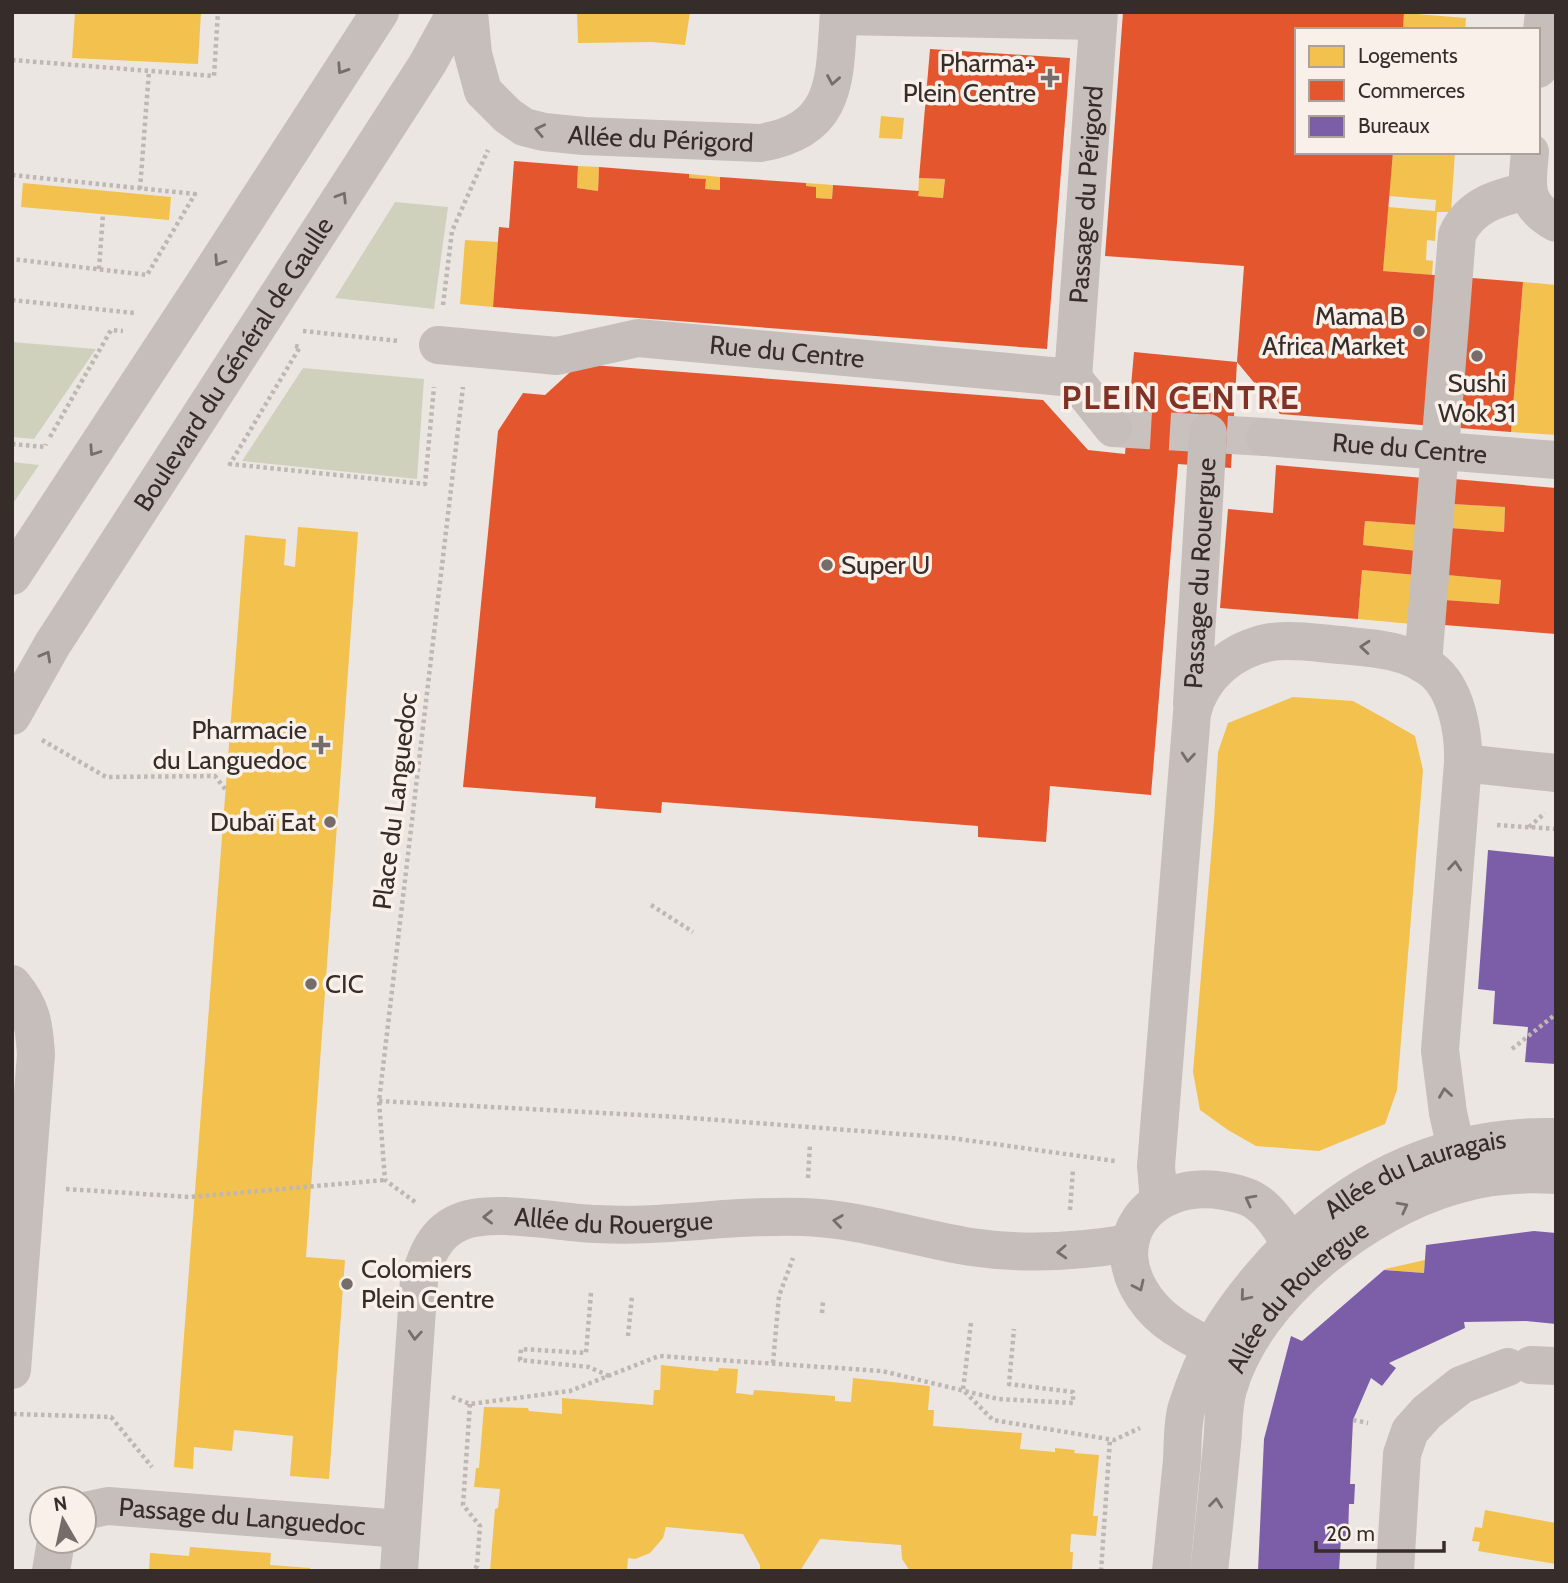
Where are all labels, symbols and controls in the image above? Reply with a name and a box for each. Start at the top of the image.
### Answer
legend [1295,28,1540,154]
text: Logements [1358,43,1458,68]
place label: Pharma+ Plein Centre [903,47,1036,109]
one-way arrow [338,62,351,75]
marker: Pharma+ Plein Centre [1042,70,1058,86]
one-way arrow [826,74,841,86]
text: Commerces [1358,78,1465,103]
street label: Passage du Périgord [1062,84,1110,304]
text: Bureaux [1358,113,1430,138]
street label: Allée du Périgord [567,118,754,159]
one-way arrow [534,124,546,139]
one-way arrow [333,192,346,205]
street label: Boulevard du Général de Gaulle [127,211,340,517]
one-way arrow [215,253,228,266]
place label: Mama B Africa Market [1262,300,1405,362]
marker: Mama B Africa Market [1411,323,1427,339]
street label: Rue du Centre [708,329,866,375]
marker: Sushi Wok 31 [1469,348,1485,364]
place label: Sushi Wok 31 [1438,367,1516,429]
district label: PLEIN CENTRE [1062,377,1300,417]
street label: Rue du Centre [1331,426,1488,470]
one-way arrow [89,443,102,456]
street label: Passage du Rouergue [1177,457,1223,690]
place label: Super U [841,549,930,581]
marker: Super U [819,557,835,573]
one-way arrow [1360,640,1371,655]
one-way arrow [38,651,51,664]
street label: Place du Languedoc [366,690,424,911]
place label: Pharmacie du Languedoc [153,714,307,776]
marker: Pharmacie du Languedoc [313,737,329,753]
one-way arrow [1181,752,1196,763]
place label: Dubaï Eat [210,806,316,838]
marker: Dubaï Eat [322,814,338,830]
one-way arrow [1447,861,1462,872]
place label: CIC [325,968,364,1000]
marker: CIC [303,976,319,992]
one-way arrow [1438,1087,1453,1099]
street label: Allée du Lauragais [1318,1123,1508,1226]
one-way arrow [1244,1195,1257,1208]
street label: Allée du Rouergue [513,1200,714,1241]
one-way arrow [1396,1202,1408,1215]
one-way arrow [483,1209,493,1225]
street label: Allée du Rouergue [1219,1213,1375,1378]
one-way arrow [832,1214,843,1229]
one-way arrow [1057,1244,1068,1259]
place label: Colomiers Plein Centre [361,1253,494,1315]
marker: Colomiers Plein Centre [339,1276,355,1292]
one-way arrow [1131,1279,1145,1291]
one-way arrow [1241,1288,1253,1301]
one-way arrow [408,1330,423,1341]
north arrow [28,1485,98,1555]
text: N [52,1491,69,1516]
street label: Passage du Languedoc [117,1491,367,1542]
one-way arrow [1208,1497,1223,1508]
scale bar [1316,1510,1444,1554]
text: 20 m [1326,1521,1375,1546]

